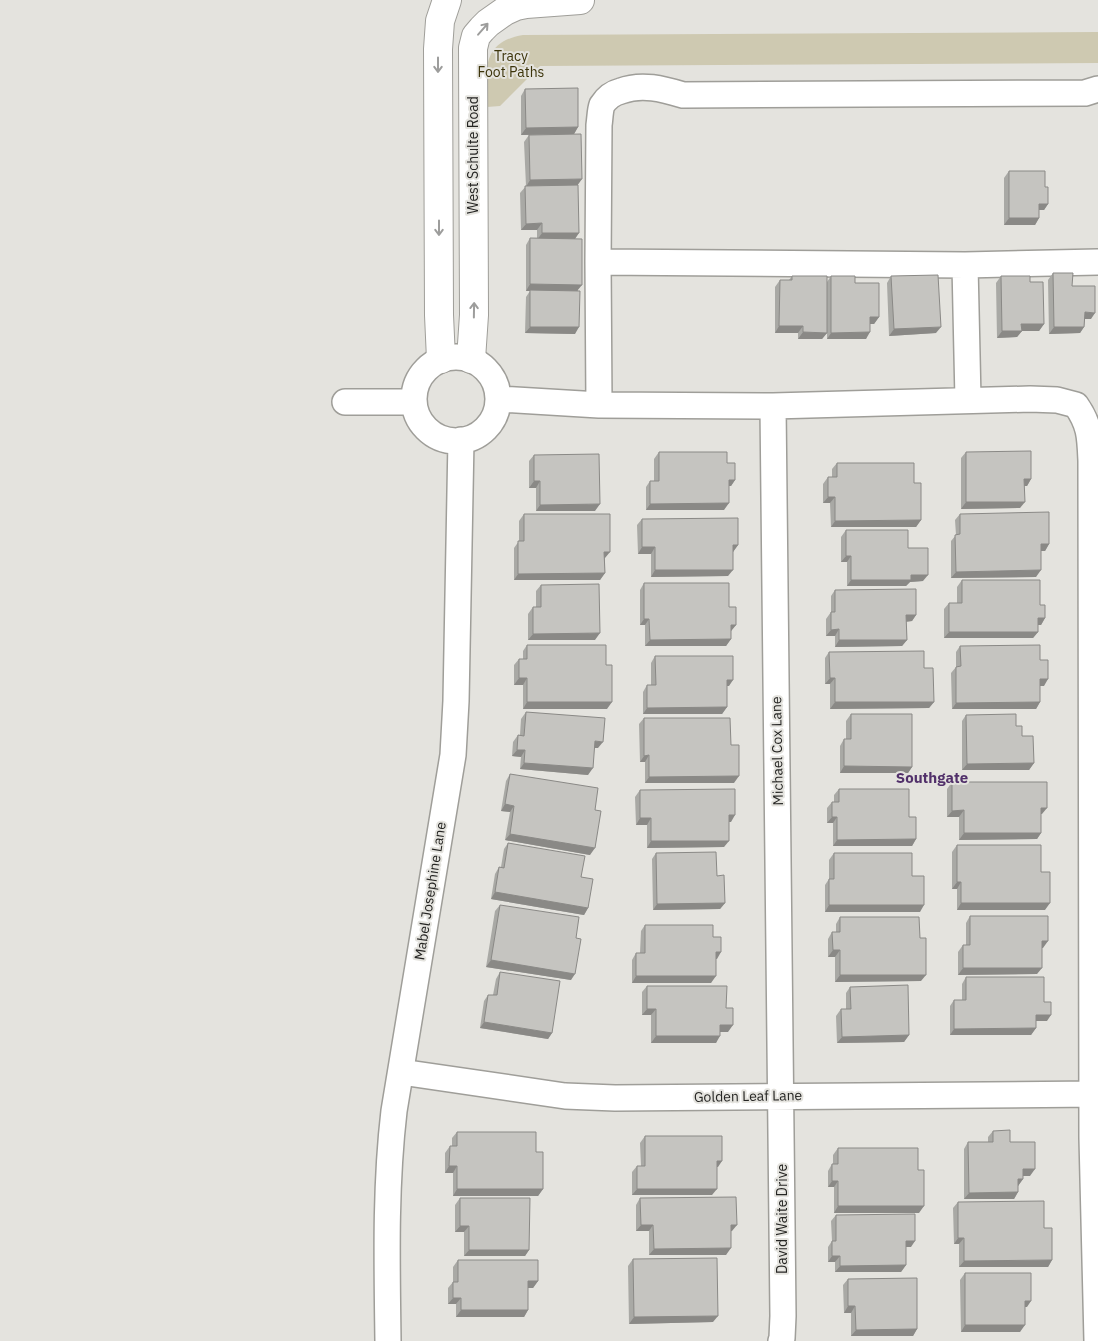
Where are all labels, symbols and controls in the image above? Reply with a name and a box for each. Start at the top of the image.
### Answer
one-way arrow [477,22,489,35]
park label: Tracy Foot Paths [478,47,545,81]
one-way arrow [433,56,443,73]
street label: West Schulte Road [464,96,482,214]
one-way arrow [434,219,443,235]
one-way arrow [469,303,478,319]
street label: Michael Cox Lane [767,696,787,806]
district label: Southgate [896,768,968,787]
street label: Mabel Josephine Lane [410,820,450,961]
street label: Golden Leaf Lane [694,1086,803,1106]
street label: David Waite Drive [773,1164,791,1274]

